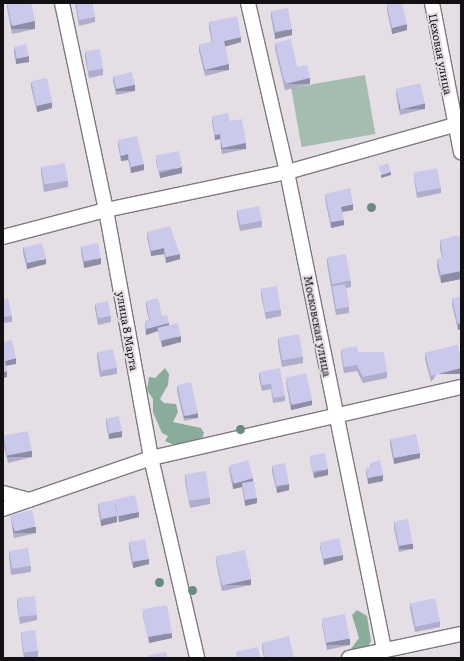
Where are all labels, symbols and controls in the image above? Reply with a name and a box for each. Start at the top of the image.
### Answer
street label: Цеховая улица [427,12,455,96]
street label: Московская улица [302,274,334,378]
street label: улица 8 Марта [115,290,141,372]

